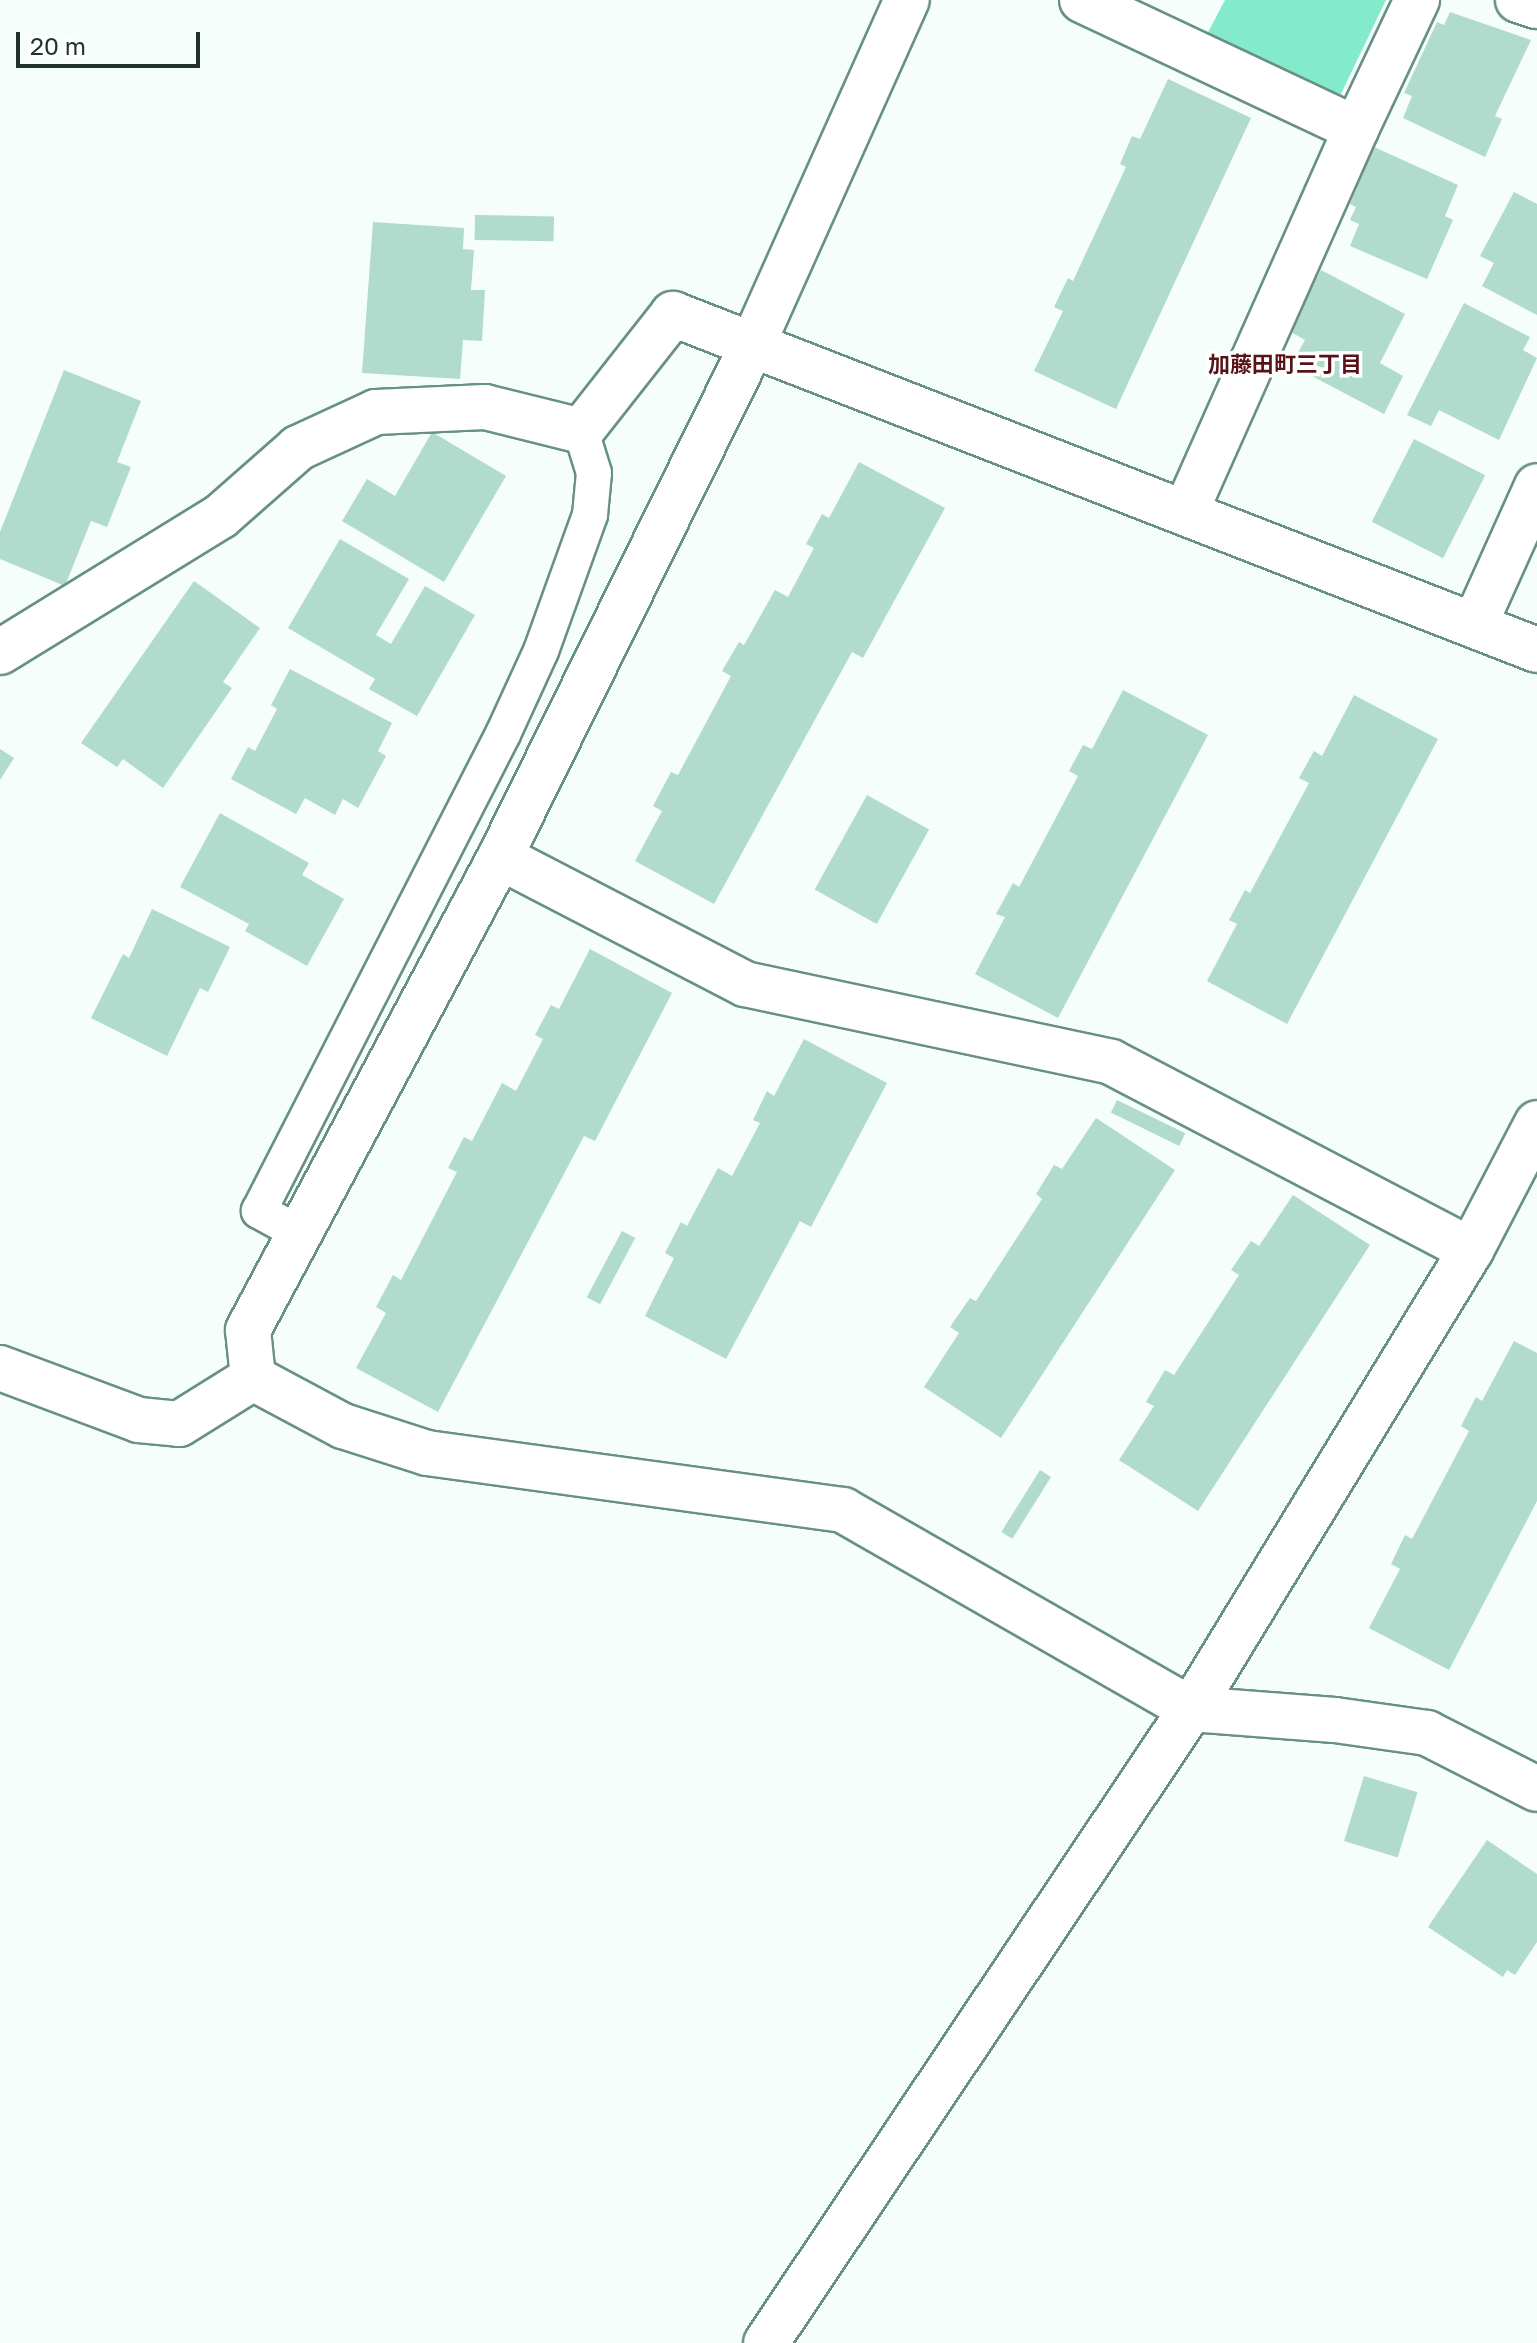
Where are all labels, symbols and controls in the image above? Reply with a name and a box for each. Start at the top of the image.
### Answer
scale bar [20,16,204,66]
text: 20 m [30,31,86,60]
district label: 加藤田町三丁目 [1208,351,1362,377]

